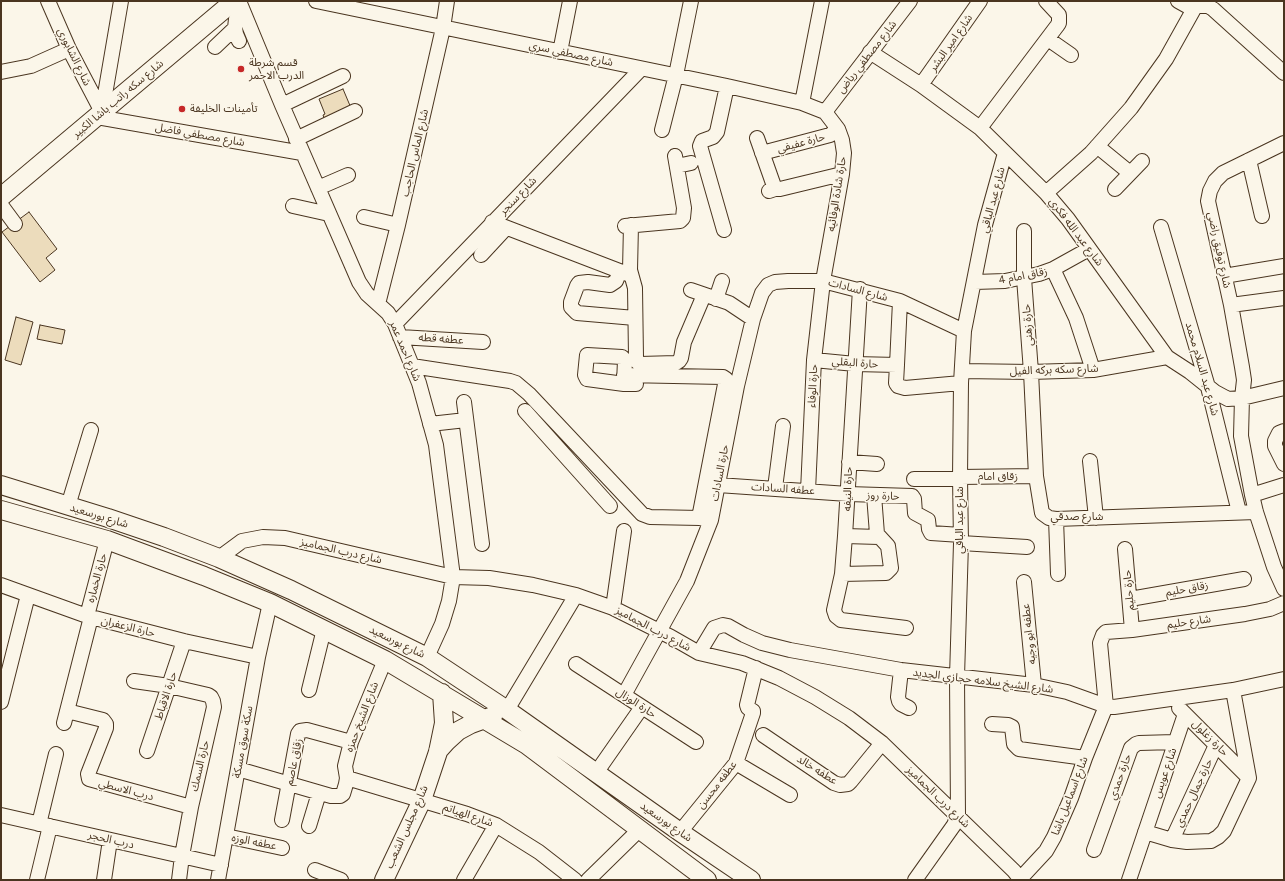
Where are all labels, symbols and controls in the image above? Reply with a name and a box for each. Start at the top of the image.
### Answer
street label: شارع امير البشر [926,12,976,74]
street label: شارع مصطفي رياض [834,18,900,96]
street label: شارع الشابوري [54,26,94,88]
street label: شارع مصطفي سري [528,39,614,69]
place label: قسم شرطة الدرب الاحمر [249,56,304,82]
street label: شارع سكه راتب باشا الكبير [70,57,166,141]
marker: قسم شرطة الدرب الاحمر [236,64,246,74]
place label: تأمينات الخليفة [190,102,258,116]
marker: تأمينات الخليفة [177,104,187,114]
street label: شارع الماس الحاجب [399,108,431,198]
street label: شارع مصطفي فاضل [154,121,246,149]
street label: حارة عفيفي [776,130,826,156]
street label: حارة شادة الوفائيه [825,155,849,233]
street label: شارع عبد الباقي [978,166,1008,234]
street label: شارع سنجر [497,174,539,218]
street label: شارع عبد الله فكري [1046,195,1106,269]
street label: شارع توفيق راضي [1204,211,1234,289]
street label: زقاق امام 4 [997,265,1049,287]
street label: شارع السادات [827,276,889,304]
street label: حارة زهني [1020,303,1036,347]
street label: شارع احمد عمر [386,319,424,383]
street label: شارع عبد السلام محمد [1182,321,1222,417]
street label: عطفه قطه [418,331,464,347]
street label: حارة البقلي [831,355,879,371]
street label: شارع سكه بركه الفيل [1009,362,1099,378]
street label: حارة الوفاء [805,364,821,408]
street label: حارة السادات [708,444,732,502]
street label: حارة النيفه [841,466,855,512]
street label: زقاق امام [978,470,1018,484]
street label: عطفه السادات [751,480,815,498]
street label: شارع عبد الباقي [953,486,967,554]
street label: حارة روز [866,489,900,503]
street label: شارع بورسعيد [68,501,130,531]
street label: شارع صدقي [1051,510,1103,524]
street label: شارع درب الجماميز [299,535,383,567]
street label: حارة الخماره [84,552,110,604]
street label: حارة حليم [1121,569,1137,611]
street label: زقاق حليم [1165,579,1209,599]
street label: عطفه ابو وجيه [1019,603,1039,665]
street label: شارع درب الجماميز [613,604,693,654]
street label: شارع حليم [1166,612,1212,632]
street label: حارة الزعفران [100,614,156,640]
street label: شارع بورسعيد [367,623,427,661]
street label: شارع الشيخ سلامه حجازي الجديد [912,666,1054,696]
street label: حارة الاقباط [152,670,180,722]
street label: شارع الشيخ حمزه [343,680,381,754]
street label: حارة الوزال [613,685,659,721]
street label: سكة سوق مسكة [230,705,256,779]
street label: حارة زغلول [1189,717,1231,759]
street label: زقاق عاصم [283,737,305,787]
street label: حارة السمك [188,739,212,793]
street label: شارع عويس [1150,746,1180,800]
street label: عطفه خالد [794,752,840,788]
street label: حارة حمدي [1106,752,1134,802]
street label: شارع اسماعيل باشا [1049,755,1091,837]
street label: حارة جمال حمدي [1172,757,1216,829]
street label: عطفه محسن [694,758,740,812]
street label: شارع درب الجماميز [903,763,973,831]
street label: درب الاسطي [97,776,155,804]
street label: شارع مجلس الشعب [383,783,431,871]
street label: شارع بورسعيد [638,799,694,845]
street label: شارع الهياتم [441,800,495,830]
street label: درب الحجر [87,828,135,852]
street label: عطفه الوزه [230,831,278,853]

